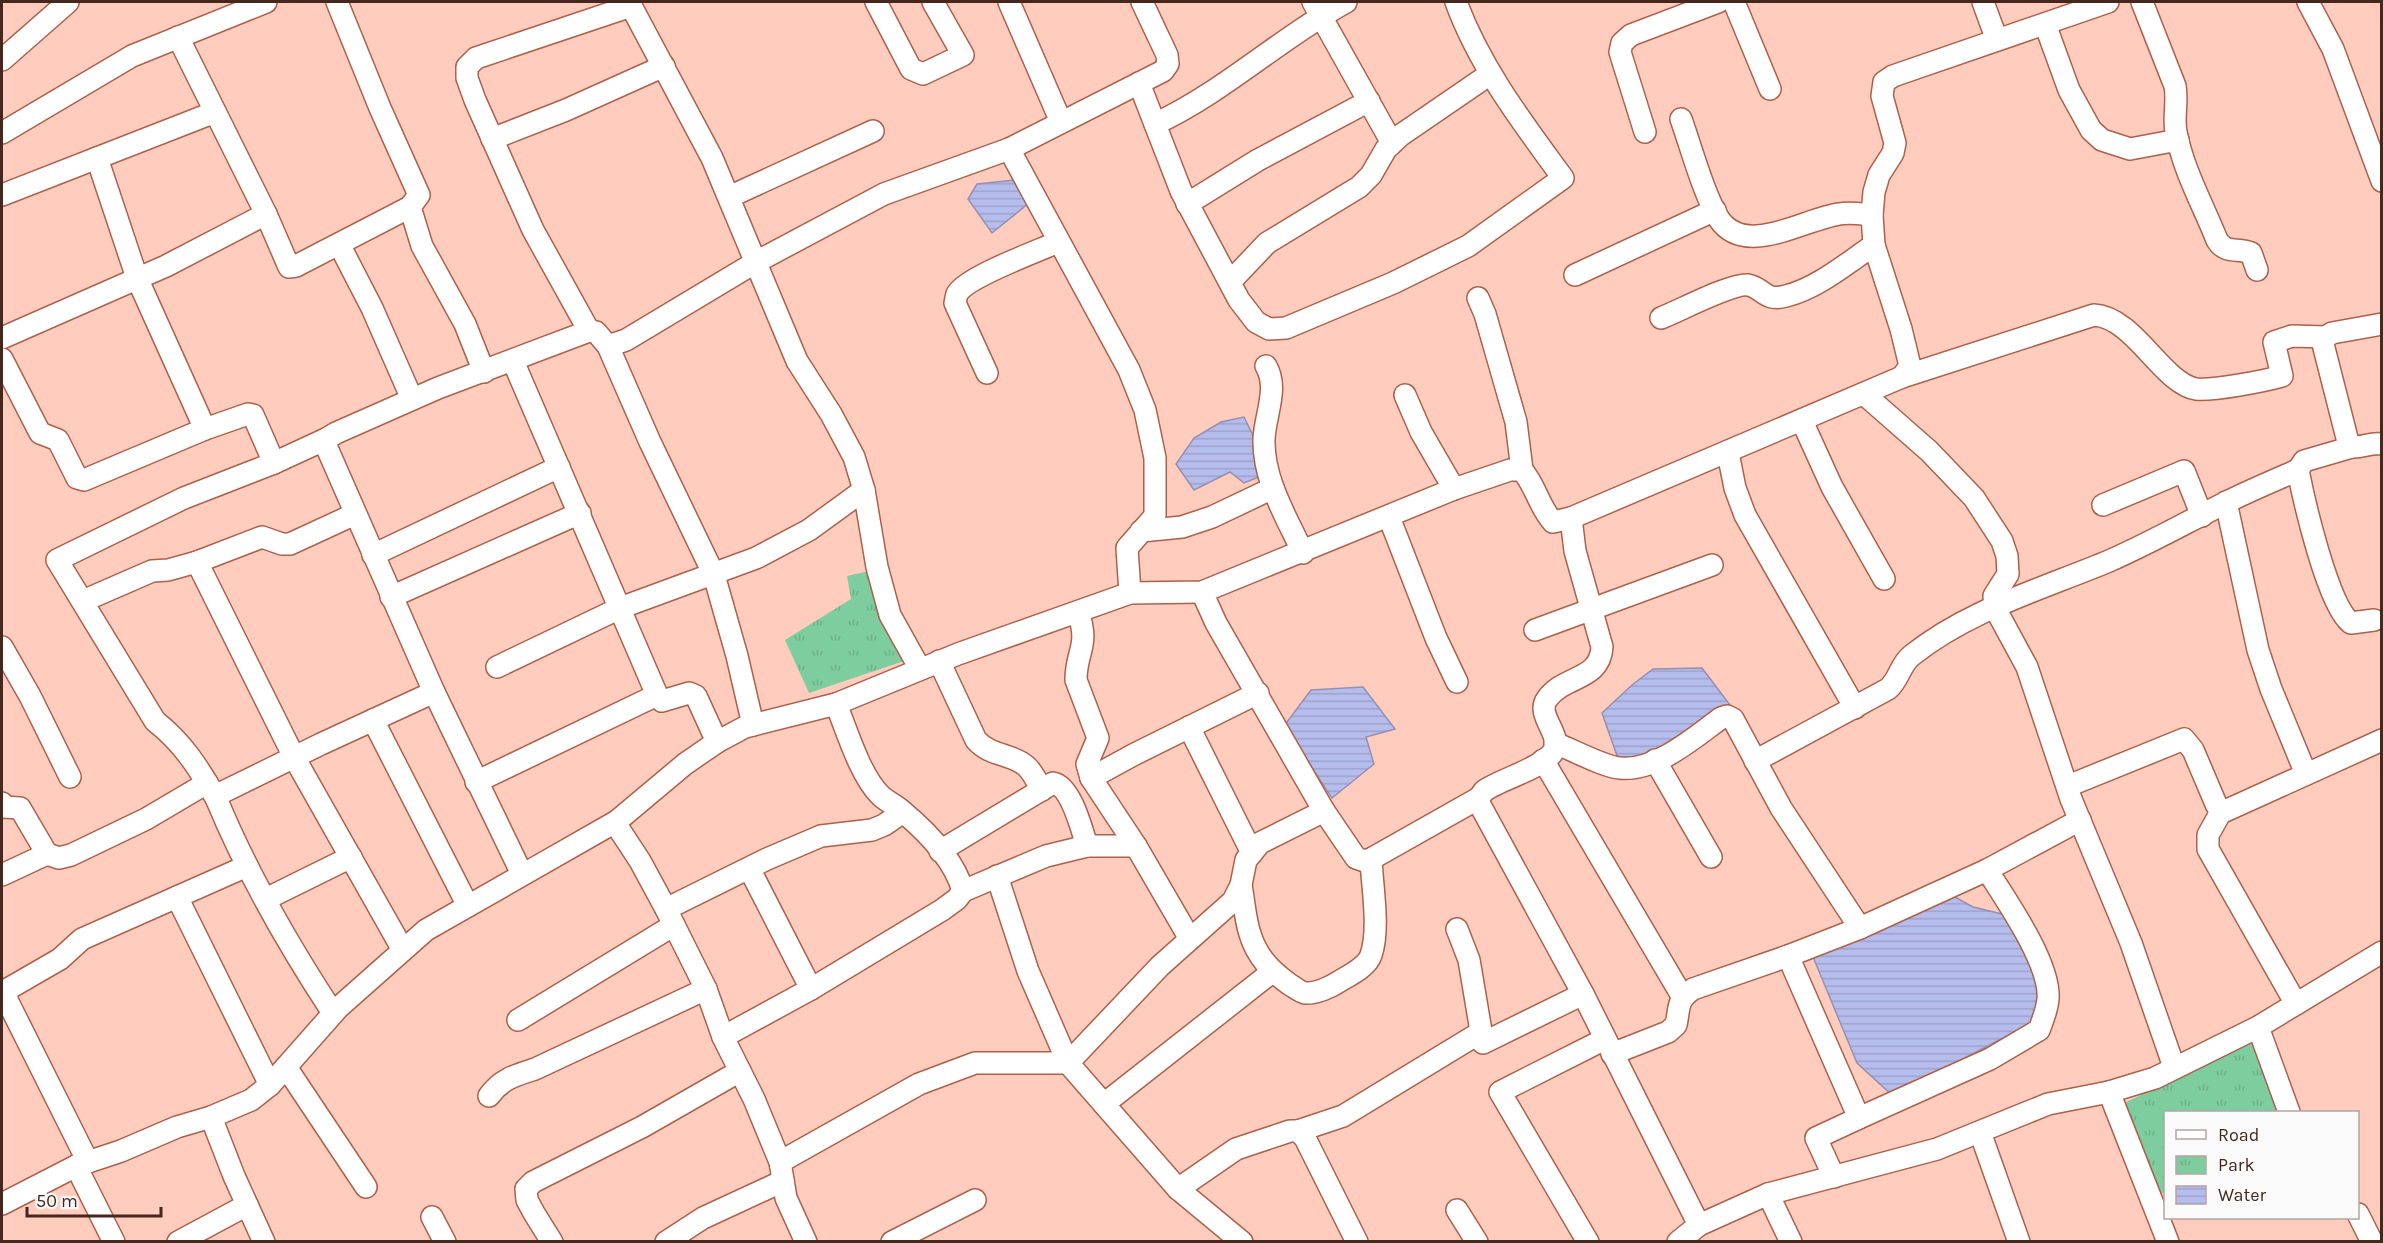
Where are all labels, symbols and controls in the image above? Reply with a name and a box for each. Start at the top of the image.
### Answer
legend [2164,1111,2359,1219]
text: Road [2218,1124,2259,1146]
text: Park [2218,1154,2255,1176]
scale bar [27,1180,160,1218]
text: Water [2218,1184,2266,1206]
text: 50 m [36,1190,78,1212]

